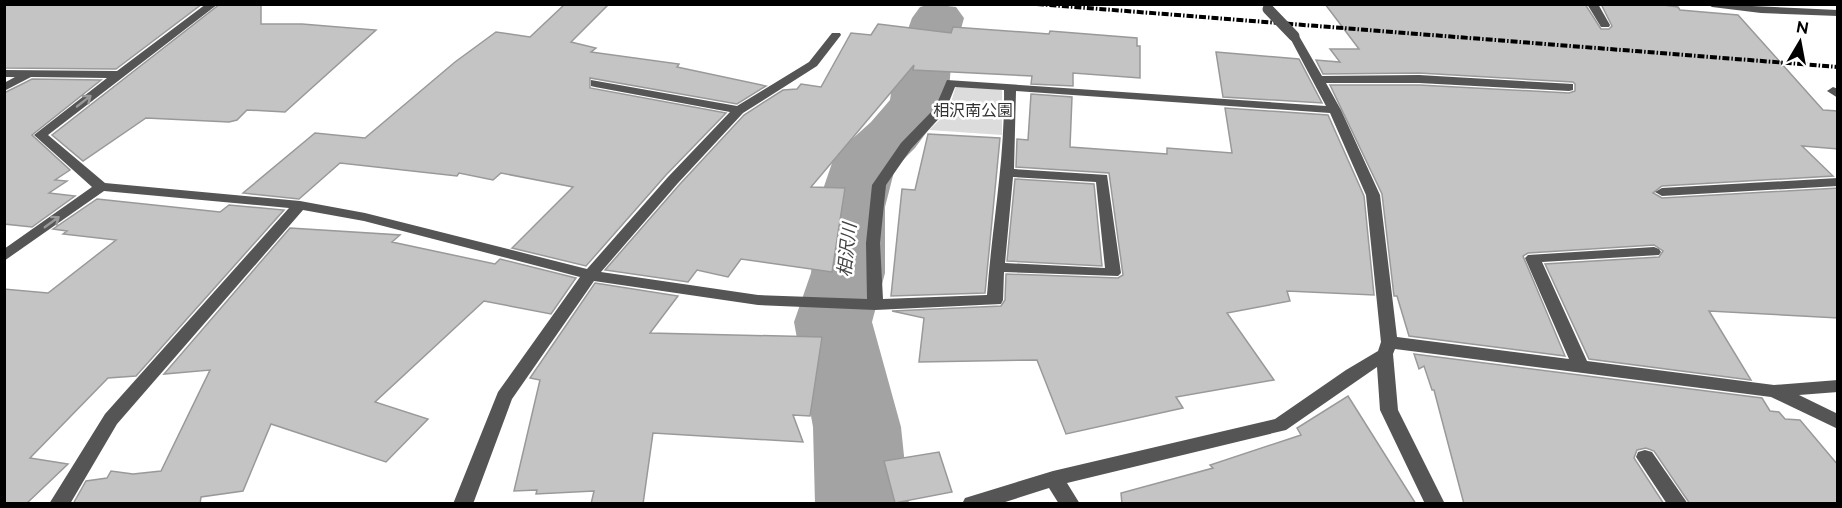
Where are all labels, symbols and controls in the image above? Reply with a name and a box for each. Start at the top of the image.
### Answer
north arrow [1770,12,1830,72]
text: N [1795,17,1810,38]
one-way arrow [75,95,91,108]
park label: 相沢南公園 [933,101,1013,120]
one-way arrow [44,216,60,228]
water label: 相沢川 [833,220,860,278]

